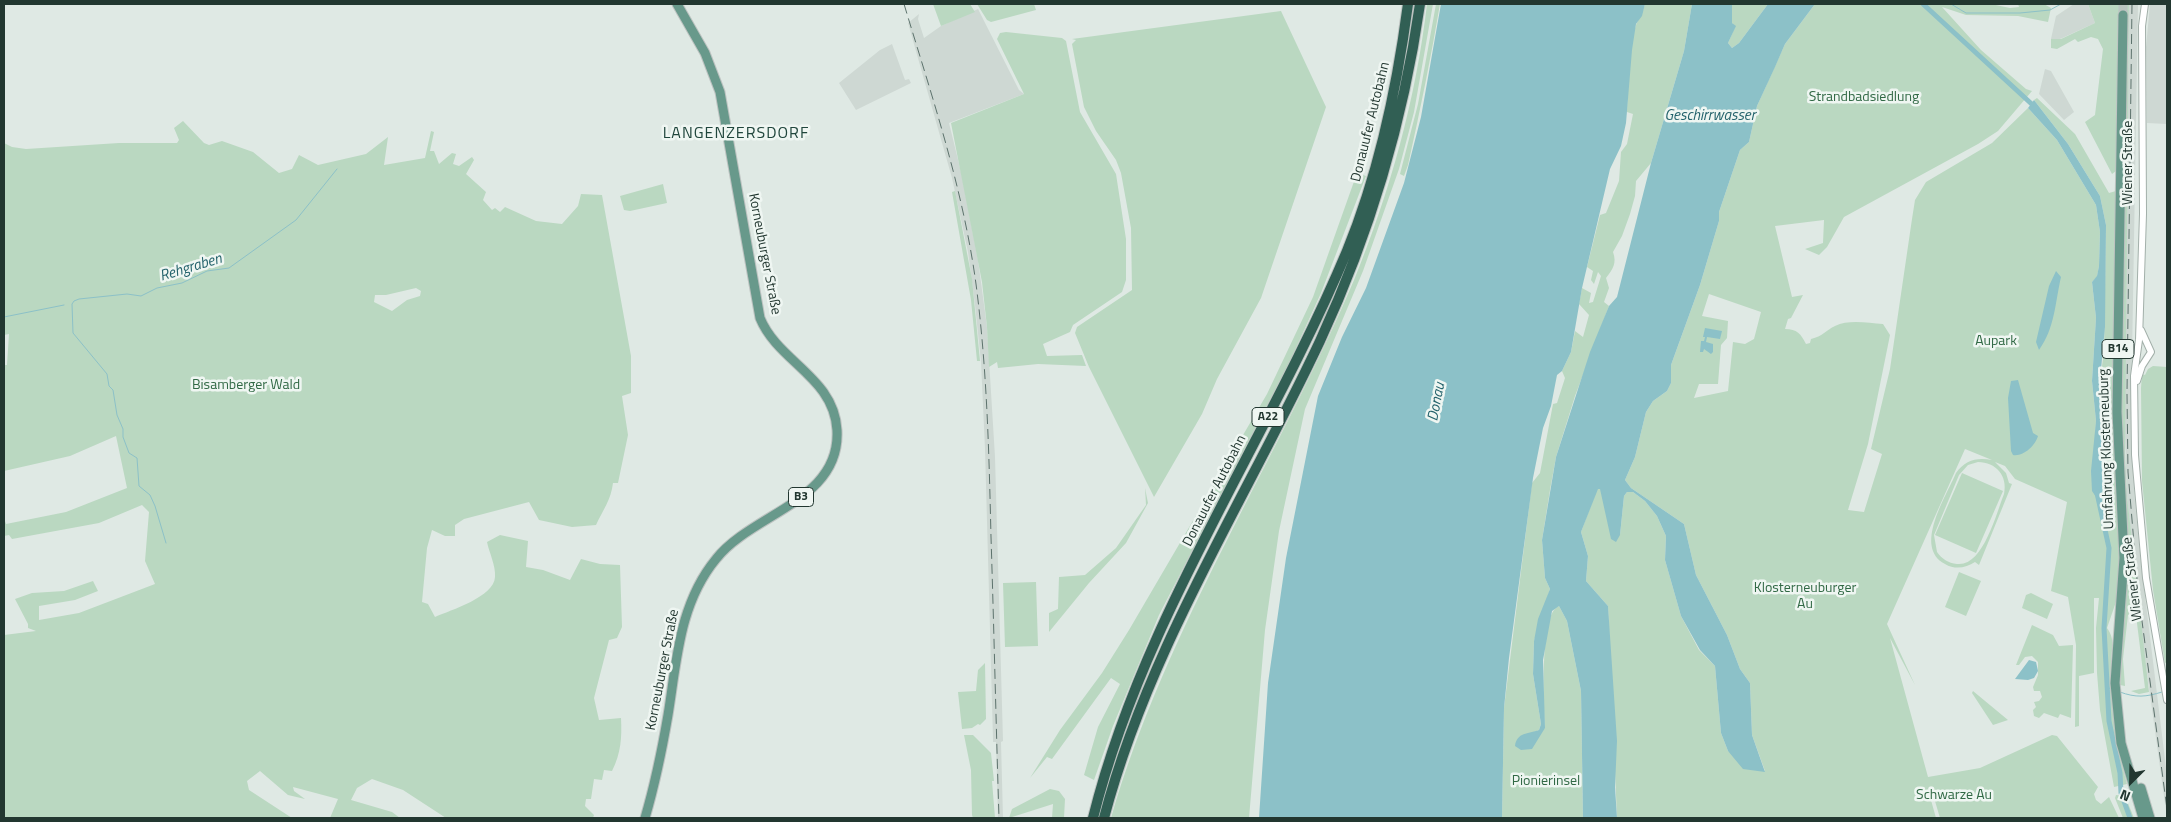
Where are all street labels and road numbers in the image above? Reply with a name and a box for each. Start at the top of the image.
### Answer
street label: Donauufer Autobahn [1348,60,1394,184]
street label: Wiener Straße [2121,121,2137,205]
street label: Korneuburger Straße [744,192,784,316]
road number: B14 [2102,339,2134,358]
street label: Umfahrung Klosterneuburg [2096,368,2118,530]
road number: A22 [1252,408,1284,427]
street label: Donauufer Autobahn [1180,432,1250,550]
road number: B3 [788,488,814,507]
street label: Wiener Straße [2120,536,2146,622]
street label: Korneuburger Straße [643,608,683,732]

